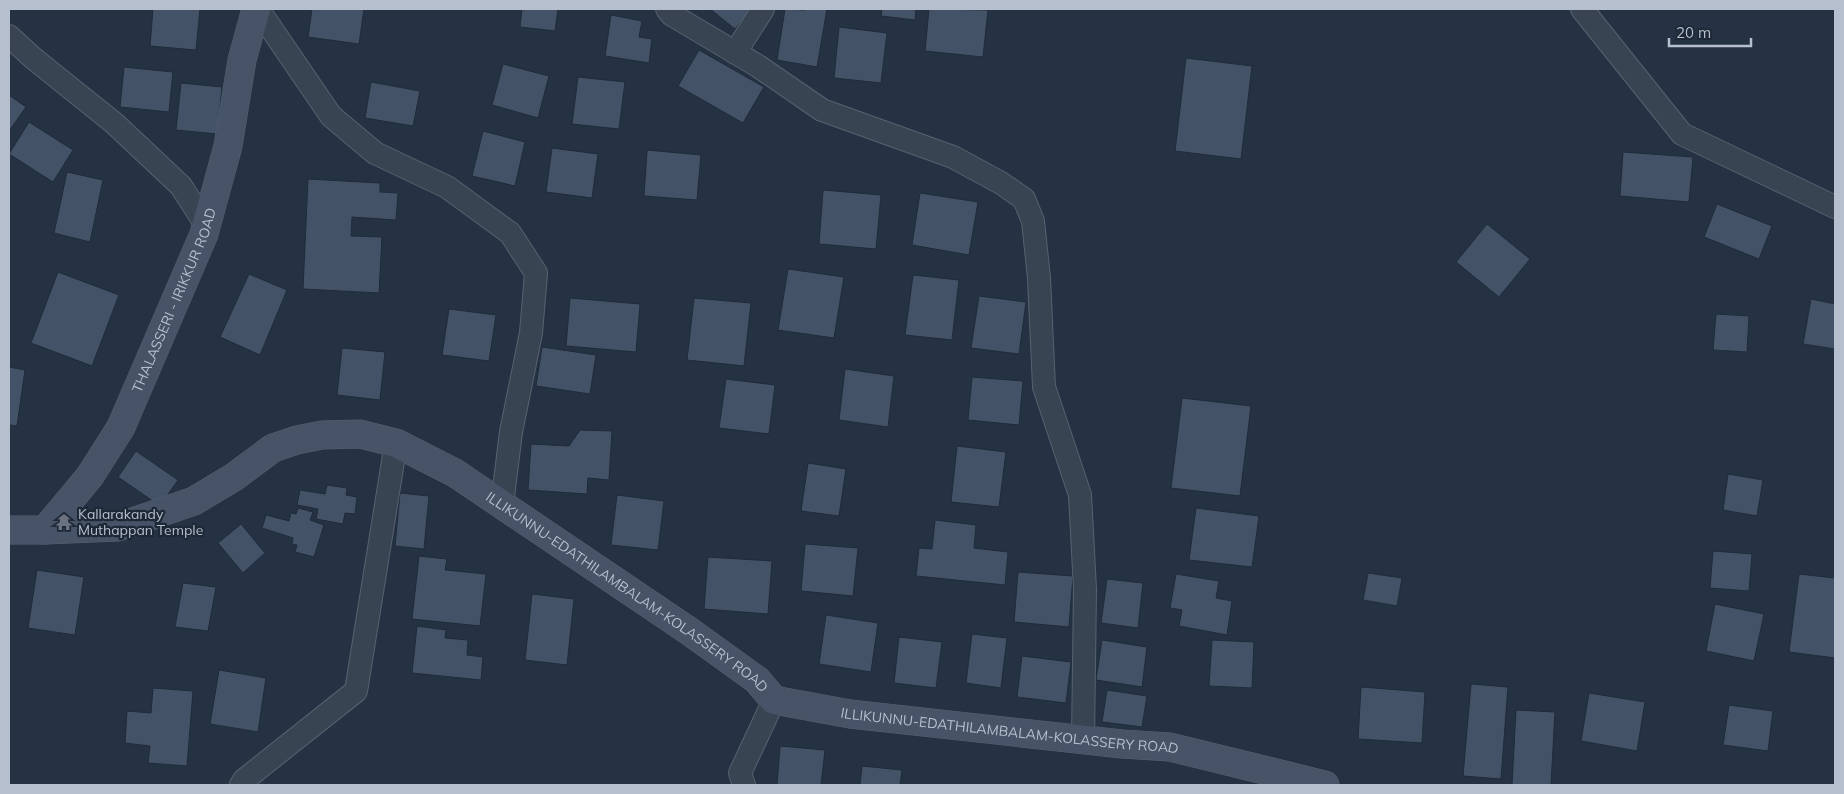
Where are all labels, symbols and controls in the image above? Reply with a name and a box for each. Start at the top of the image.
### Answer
scale bar [1669,15,1752,47]
text: 20 m [1676,23,1711,42]
street label: THALASSERI - IRIKKUR ROAD [128,206,220,395]
street label: ILLIKUNNU-EDATHILAMBALAM-KOLASSERY ROAD [483,488,772,696]
place label: Kallarakandy Muthappan Temple [78,505,203,539]
temple icon: Kallarakandy Muthappan Temple [54,512,74,532]
street label: ILLIKUNNU-EDATHILAMBALAM-KOLASSERY ROAD [839,703,1181,758]

